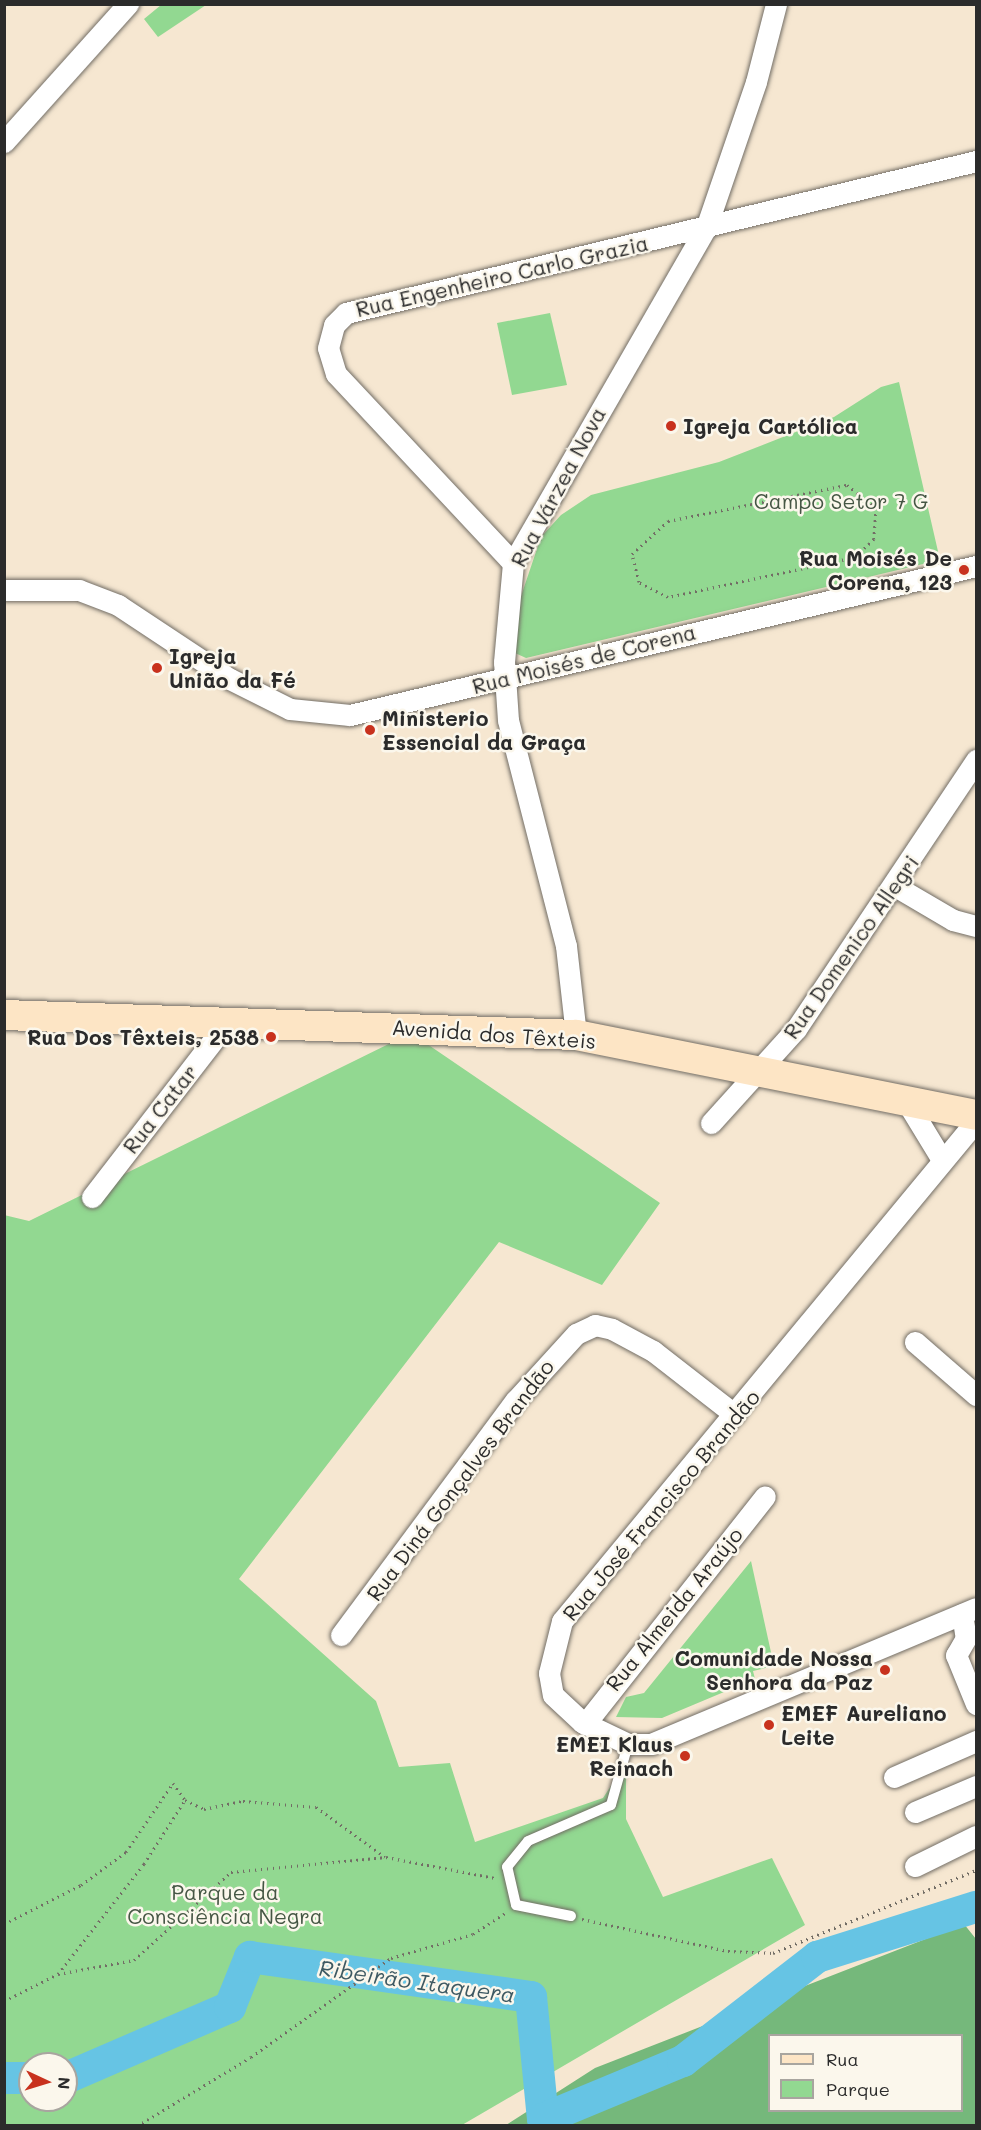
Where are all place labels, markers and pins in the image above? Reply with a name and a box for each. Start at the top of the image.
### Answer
place label: Igreja Cartólica [683,413,858,439]
marker: Igreja Cartólica [664,419,678,433]
place label: Rua Moisés De Corena, 123 [799,545,952,595]
marker: Rua Moisés De Corena, 123 [957,563,971,577]
place label: Igreja União da Fé [169,643,296,693]
marker: Igreja União da Fé [150,661,164,675]
place label: Ministerio Essencial da Graça [382,705,586,755]
marker: Ministerio Essencial da Graça [363,723,377,737]
place label: Rua Dos Têxteis, 2538 [27,1024,259,1050]
marker: Rua Dos Têxteis, 2538 [264,1030,278,1044]
place label: Comunidade Nossa Senhora da Paz [675,1645,873,1695]
marker: Comunidade Nossa Senhora da Paz [878,1663,892,1677]
place label: EMEF Aureliano Leite [781,1700,946,1750]
marker: EMEF Aureliano Leite [762,1718,776,1732]
place label: EMEI Klaus Reinach [556,1731,673,1781]
marker: EMEI Klaus Reinach [678,1749,692,1763]

